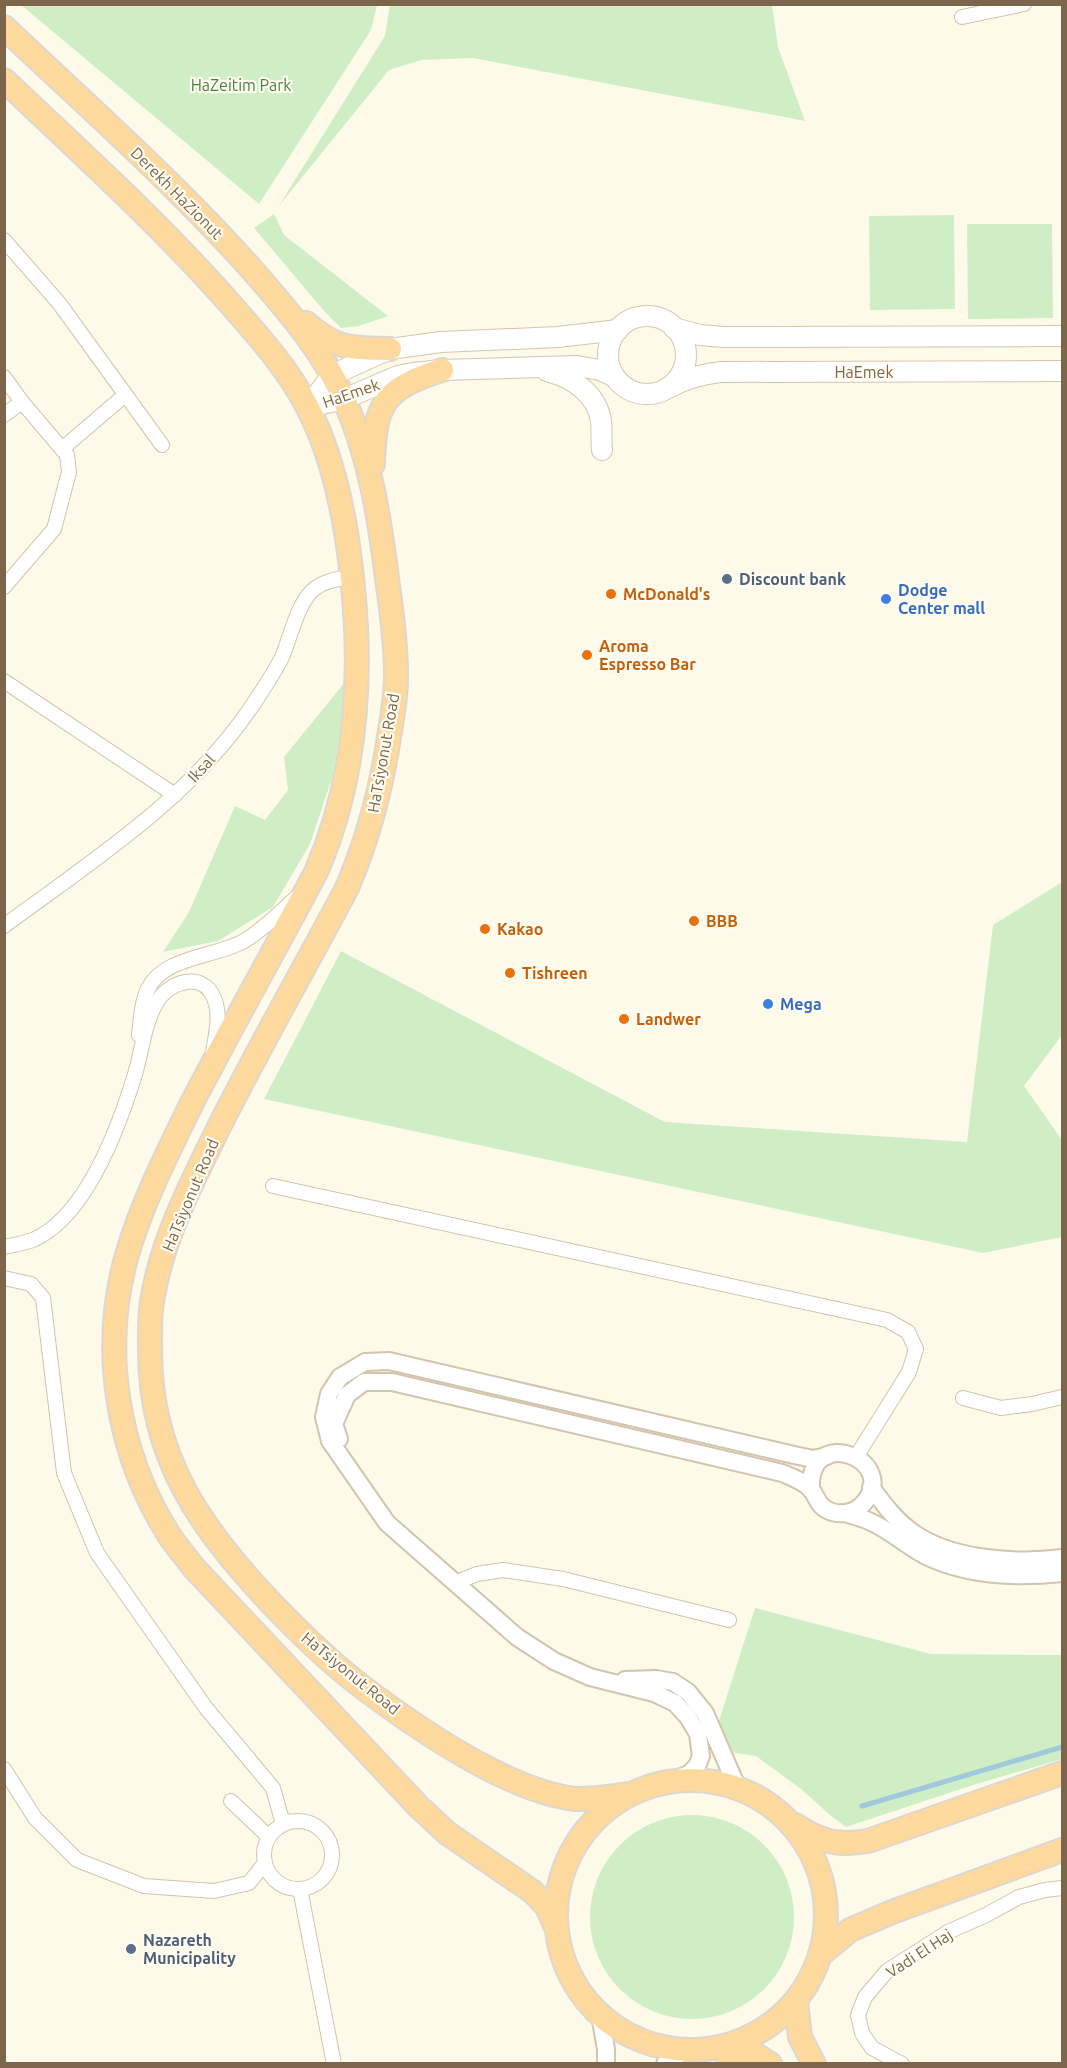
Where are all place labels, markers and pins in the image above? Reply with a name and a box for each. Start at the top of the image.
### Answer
place label: Discount bank [739,570,846,588]
marker: Discount bank [720,572,734,586]
place label: Dodge Center mall [898,581,985,617]
place label: McDonald's [623,585,710,603]
marker: McDonald's [604,587,618,601]
marker: Dodge Center mall [879,592,893,606]
place label: Aroma Espresso Bar [599,637,696,673]
marker: Aroma Espresso Bar [580,648,594,662]
place label: BBB [706,912,738,930]
marker: BBB [687,914,701,928]
place label: Kakao [497,920,543,938]
marker: Kakao [478,922,492,936]
place label: Tishreen [522,964,588,982]
marker: Tishreen [503,966,517,980]
place label: Mega [780,995,822,1013]
marker: Mega [761,997,775,1011]
place label: Landwer [636,1010,701,1028]
marker: Landwer [617,1012,631,1026]
place label: Nazareth Municipality [143,1931,236,1967]
marker: Nazareth Municipality [124,1942,138,1956]

